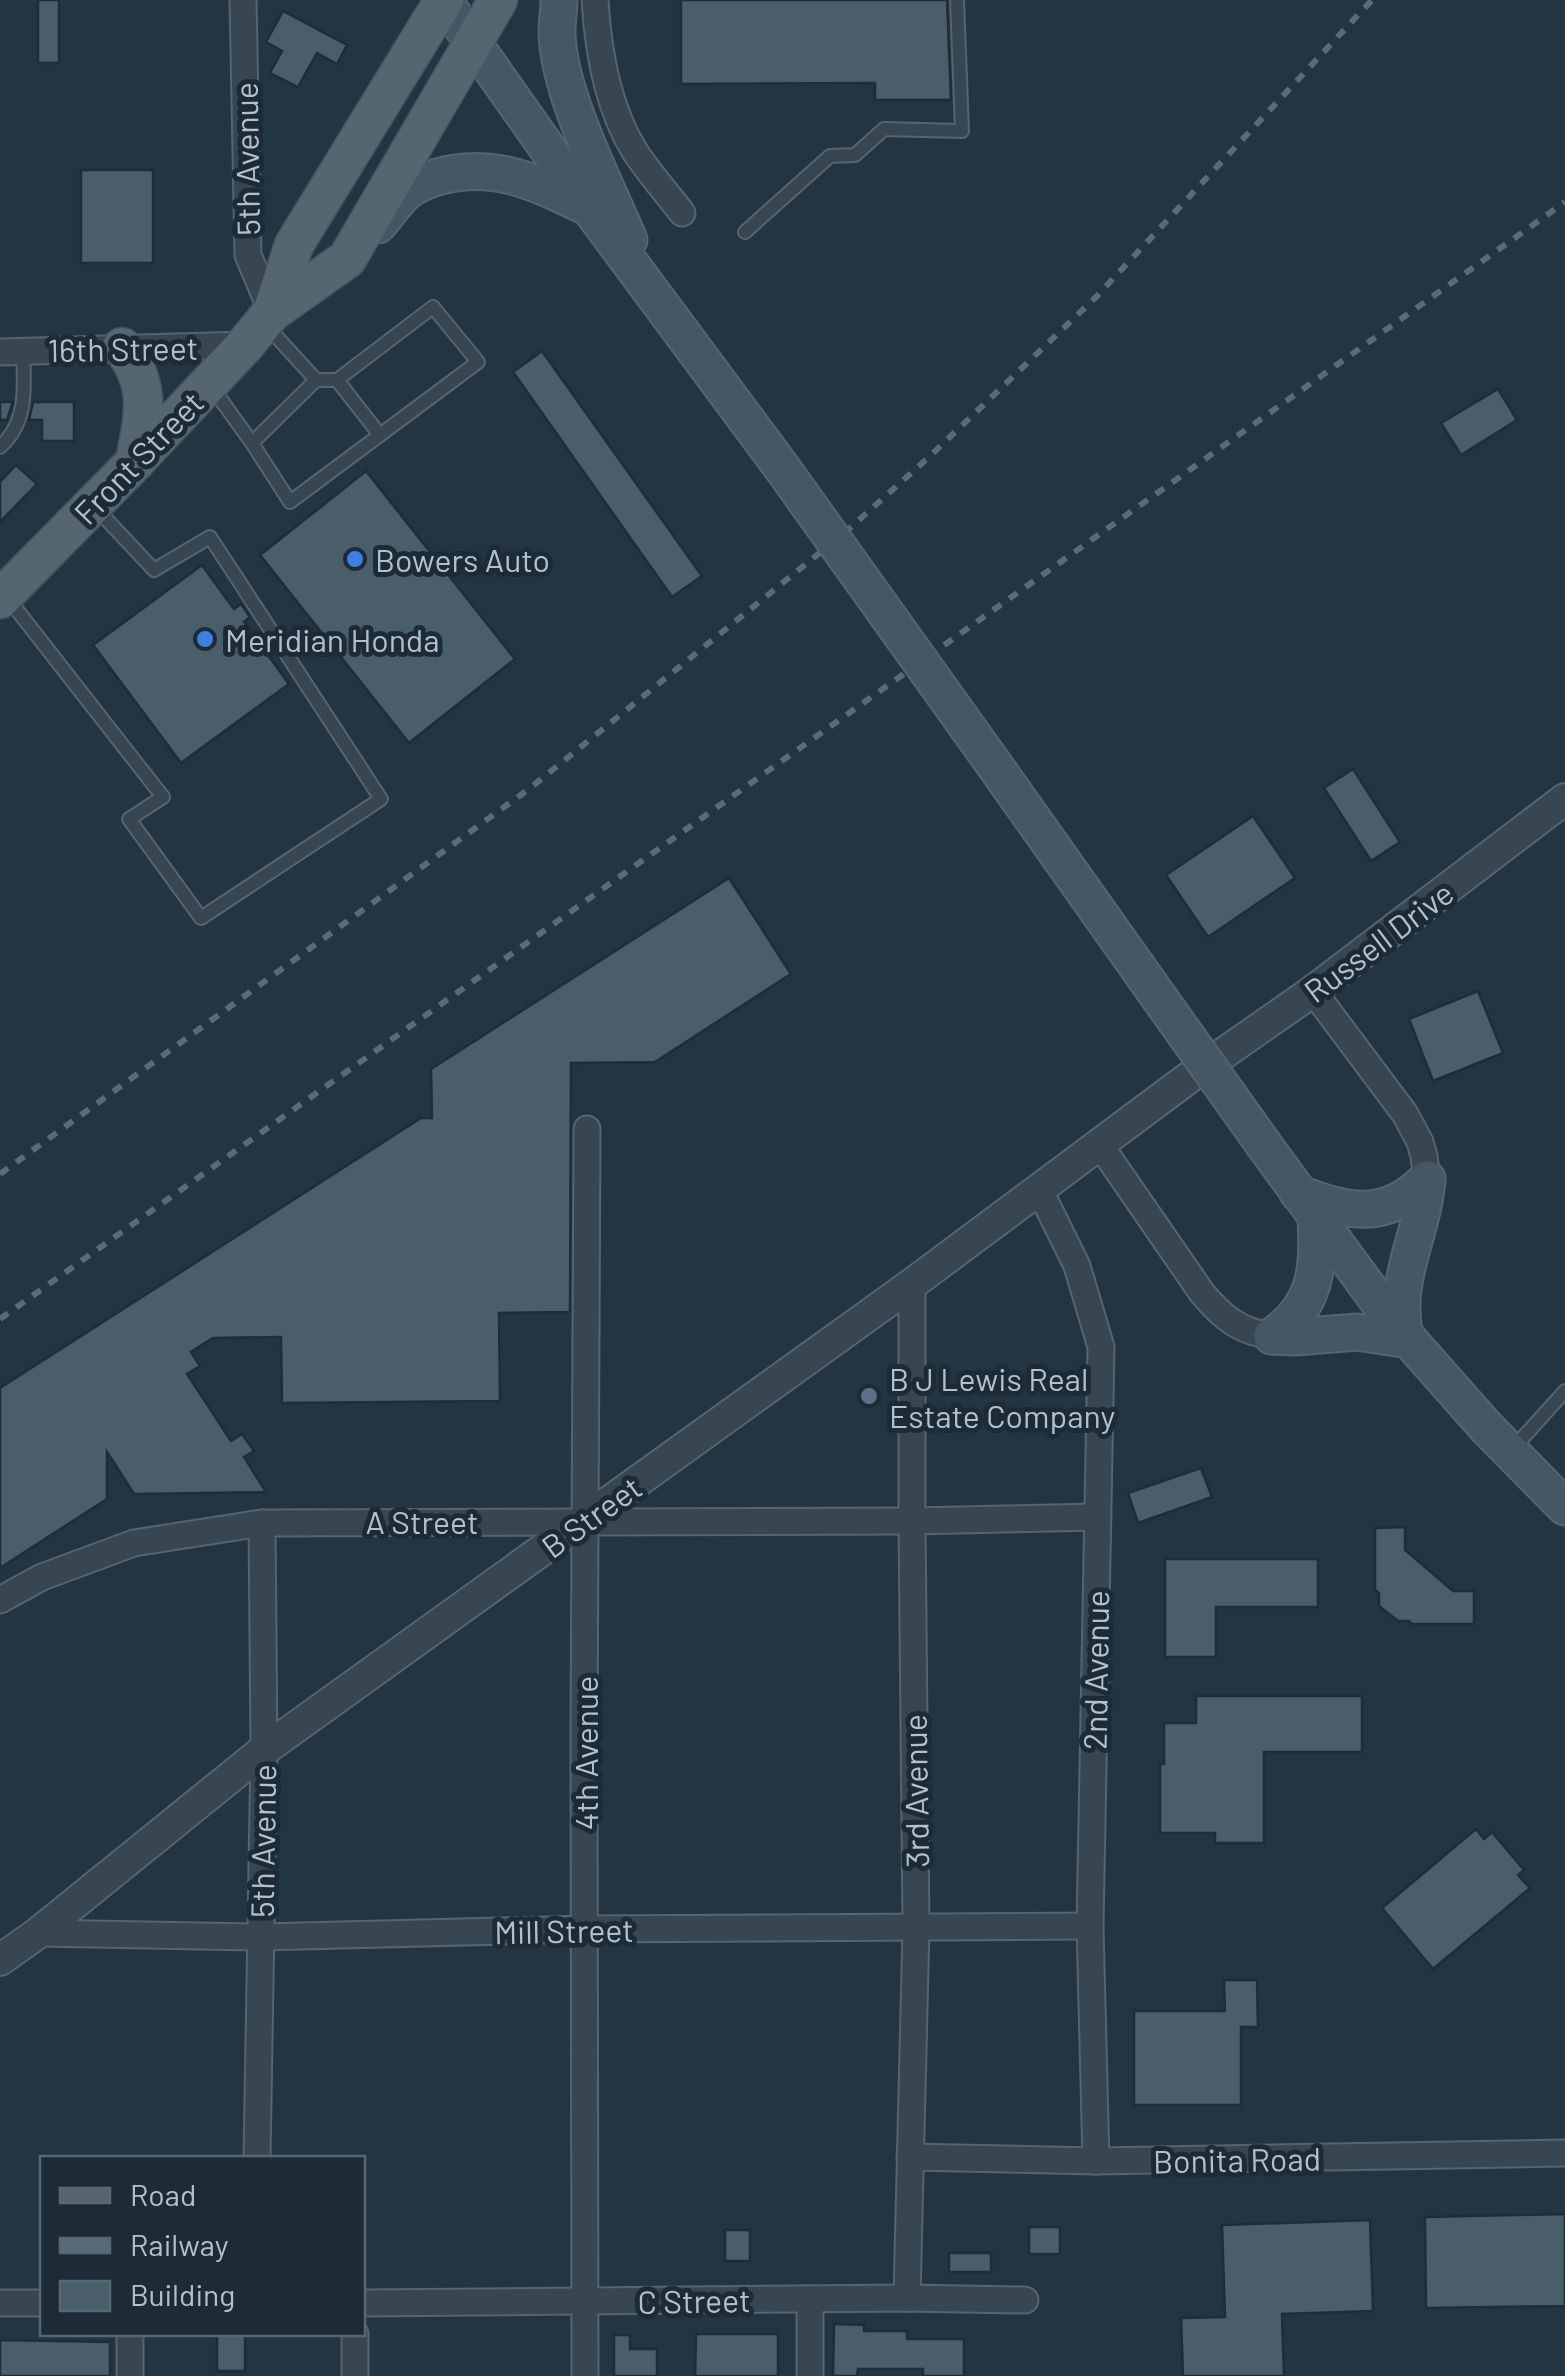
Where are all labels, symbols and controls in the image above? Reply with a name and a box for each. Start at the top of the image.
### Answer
street label: 5th Avenue [226,82,266,236]
street label: 16th Street [48,328,198,368]
street label: Front Street [65,383,211,531]
place label: Bowers Auto [375,540,550,578]
marker: Bowers Auto [344,548,366,570]
place label: Meridian Honda [225,620,440,658]
marker: Meridian Honda [194,628,216,650]
street label: Russell Drive [1296,873,1460,1009]
place label: B J Lewis Real Estate Company [889,1359,1115,1434]
marker: B J Lewis Real Estate Company [858,1385,880,1407]
street label: B Street [534,1467,648,1565]
street label: A Street [365,1502,479,1540]
street label: 2nd Avenue [1075,1590,1115,1750]
street label: 4th Avenue [566,1676,604,1830]
street label: 3rd Avenue [895,1714,935,1868]
street label: 5th Avenue [242,1764,282,1918]
street label: Mill Street [494,1910,634,1950]
street label: Bonita Road [1153,2139,1321,2179]
legend [40,2156,365,2336]
text: Road [130,2176,196,2212]
text: Railway [130,2226,229,2262]
text: Building [130,2276,235,2312]
street label: C Street [637,2280,751,2320]

